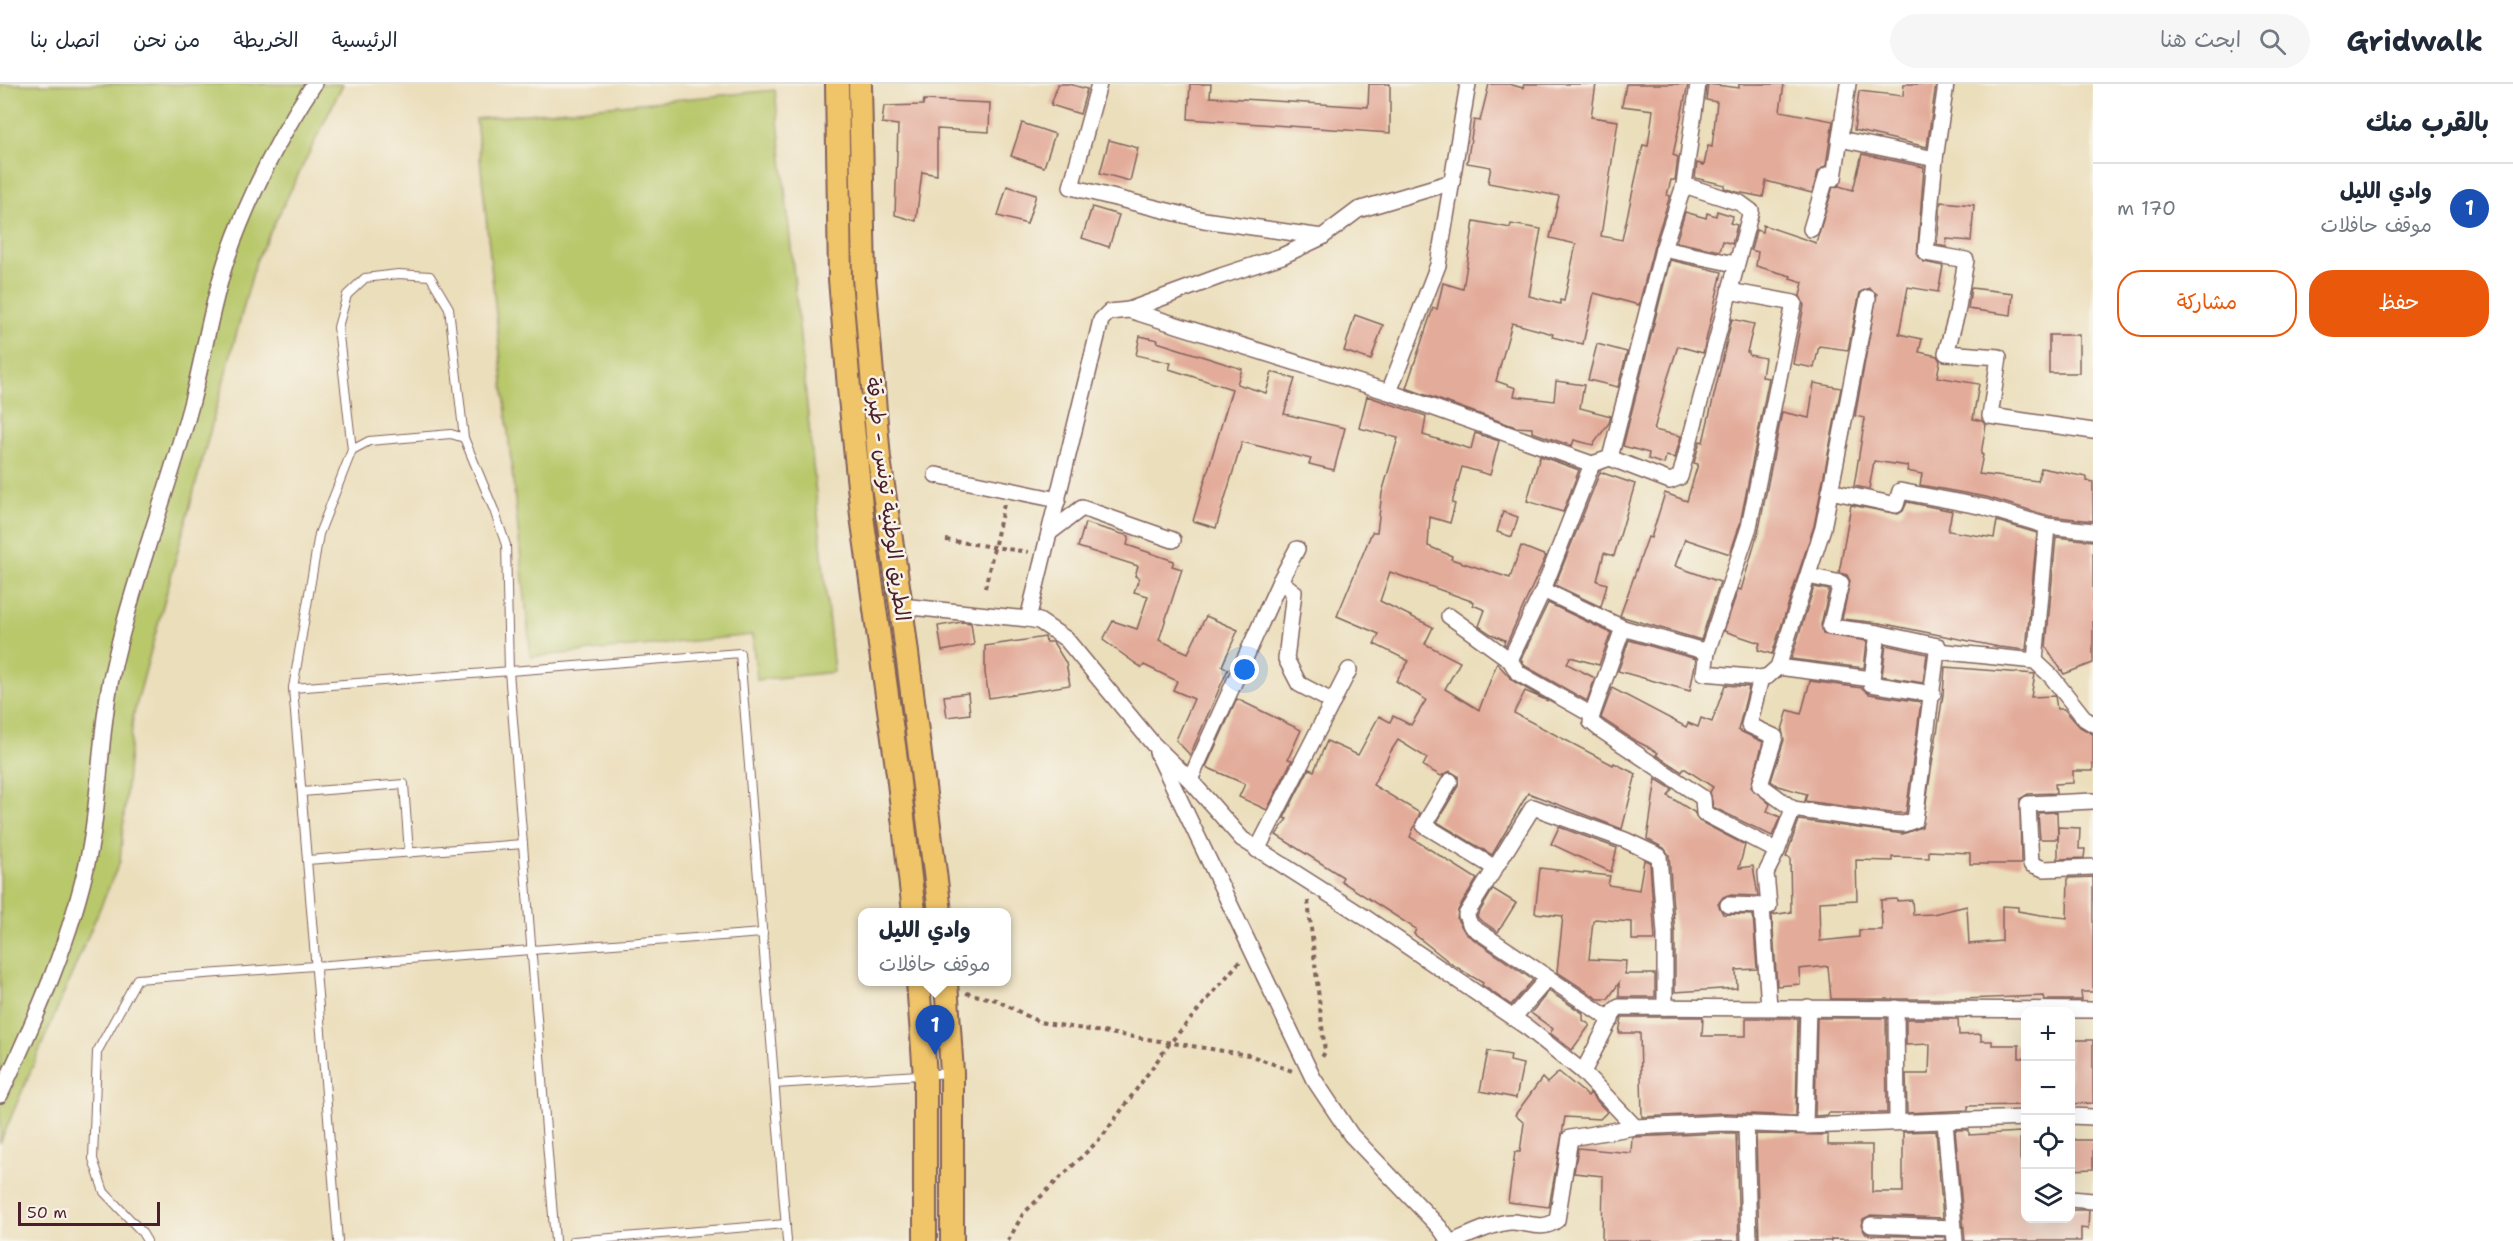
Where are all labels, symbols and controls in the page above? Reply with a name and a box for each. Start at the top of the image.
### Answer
search box [1890,14,2310,68]
text: Gridwalk [2346,22,2483,60]
text: ابحث هنا [2160,25,2241,54]
icon: search [2256,25,2289,58]
text: اتصل بنا [30,26,100,54]
text: من نحن [133,26,200,54]
text: الخريطة [233,26,299,54]
text: الرئيسية [332,26,398,54]
text: بالقرب منك [2366,104,2489,139]
text: وادي الليل [2340,176,2432,205]
text: 170 m [2117,195,2176,221]
text: 1 [2465,195,2474,221]
text: موقف حافلات [2320,212,2432,238]
button: مشاركة [2117,270,2297,337]
button: حفظ [2309,270,2489,337]
street label: الطريق الوطنية تونس - طبرقة [859,375,917,623]
your location [1230,655,1259,684]
popup [858,908,1011,986]
text: وادي الليل [879,915,971,944]
text: موقف حافلات [879,951,990,977]
pin: 1 [916,1006,954,1055]
map controls [2021,1007,2075,1223]
button: + [2021,1007,2075,1061]
button: − [2021,1061,2075,1115]
button: locate [2021,1115,2075,1169]
button: layers [2021,1169,2075,1223]
scale bar [18,1199,160,1226]
text: 50 m [27,1202,67,1223]

